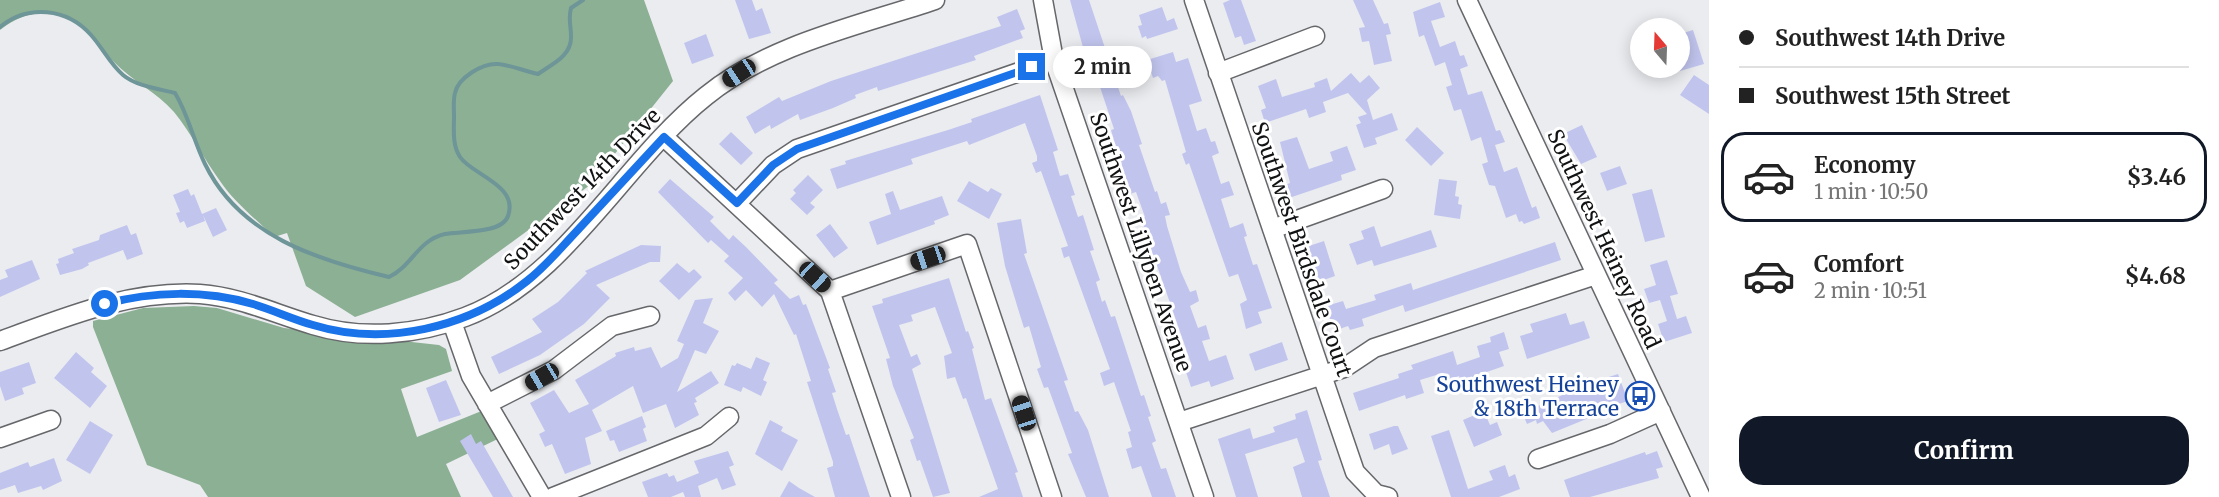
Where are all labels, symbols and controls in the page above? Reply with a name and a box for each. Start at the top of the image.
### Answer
north arrow [1630,18,1690,78]
map controls [1630,18,1690,78]
text: Southwest 14th Drive [1775,24,2005,52]
callout: 2 min [1053,46,1152,88]
route end [1018,53,1045,80]
text: 2 min [1074,54,1131,79]
car [719,56,759,90]
text: Southwest 15th Street [1775,82,2010,110]
street label: Southwest 14th Drive [498,103,666,275]
street label: Southwest Lillyben Avenue [1084,109,1198,375]
street label: Southwest Birdsdale Court [1246,118,1358,380]
street label: Southwest Heiney Road [1541,125,1667,353]
icon: car [1742,150,1796,204]
text: Economy [1814,151,1915,179]
text: $3.46 [2127,163,2186,191]
text: 1 min · 10:50 [1814,179,1928,204]
car [908,244,948,272]
icon: car [1742,249,1796,303]
text: Comfort [1814,250,1904,278]
car [796,258,834,296]
text: $4.68 [2125,262,2186,290]
text: 2 min · 10:51 [1814,278,1927,303]
route start [91,290,118,317]
car [522,360,562,394]
place label: Southwest Heiney & 18th Terrace [1436,371,1620,422]
bus stop icon: Southwest Heiney & 18th Terrace [1624,380,1656,412]
car [1010,393,1038,433]
button: Confirm [1739,416,2189,485]

